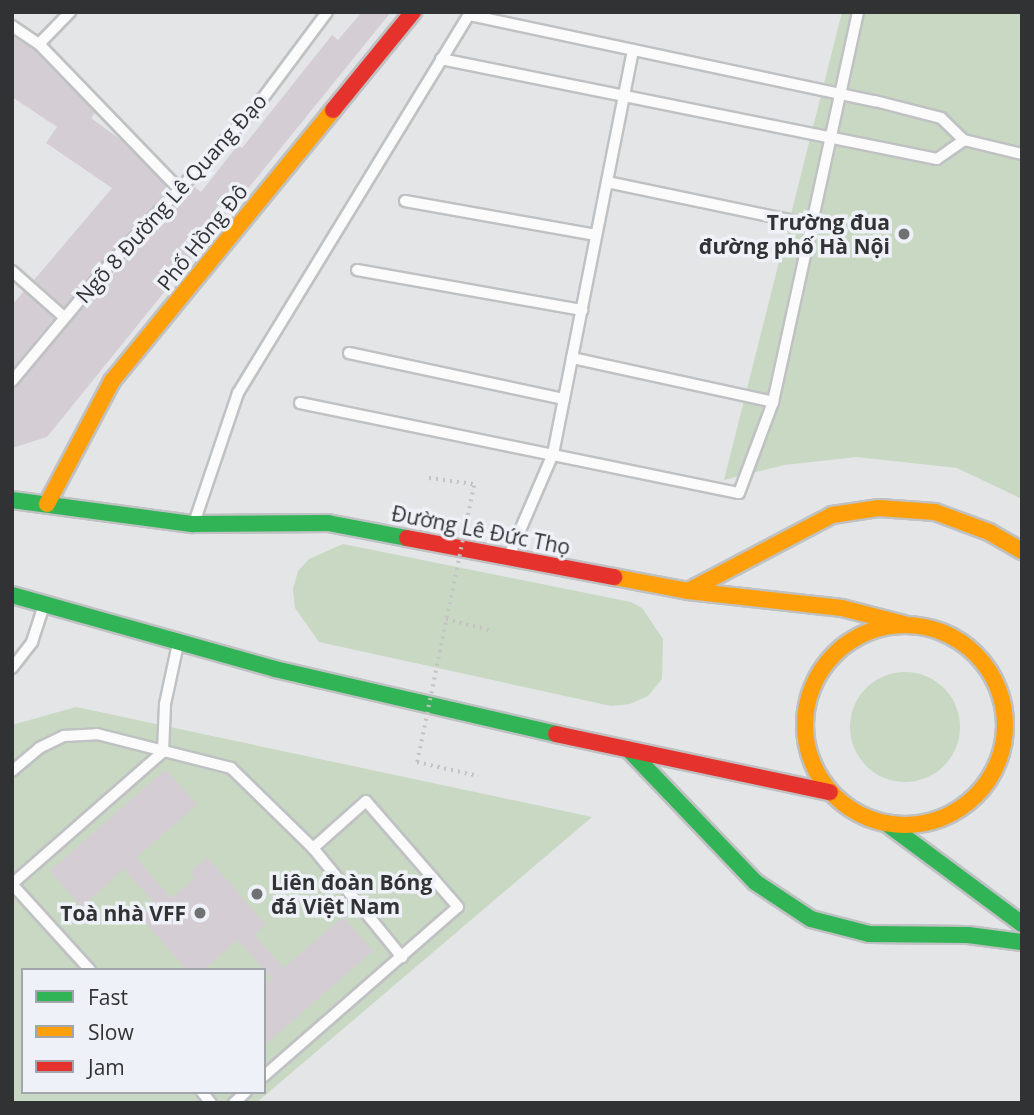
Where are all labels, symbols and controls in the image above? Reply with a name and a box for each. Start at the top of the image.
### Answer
street label: Ngõ 8 Đường Lê Quang Đạo [70,88,272,308]
street label: Phố Hồng Đô [152,179,252,295]
place label: Trường đua đường phố Hà Nội [699,209,890,259]
marker: Trường đua đường phố Hà Nội [896,226,912,242]
street label: Đường Lê Đức Thọ [389,500,573,560]
place label: Liên đoàn Bóng đá Việt Nam [271,869,432,919]
marker: Liên đoàn Bóng đá Việt Nam [249,886,265,902]
place label: Toà nhà VFF [60,900,186,926]
marker: Toà nhà VFF [192,905,208,921]
legend [21,968,266,1094]
text: Fast [88,983,128,1011]
text: Slow [88,1018,134,1046]
text: Jam [88,1053,125,1081]

